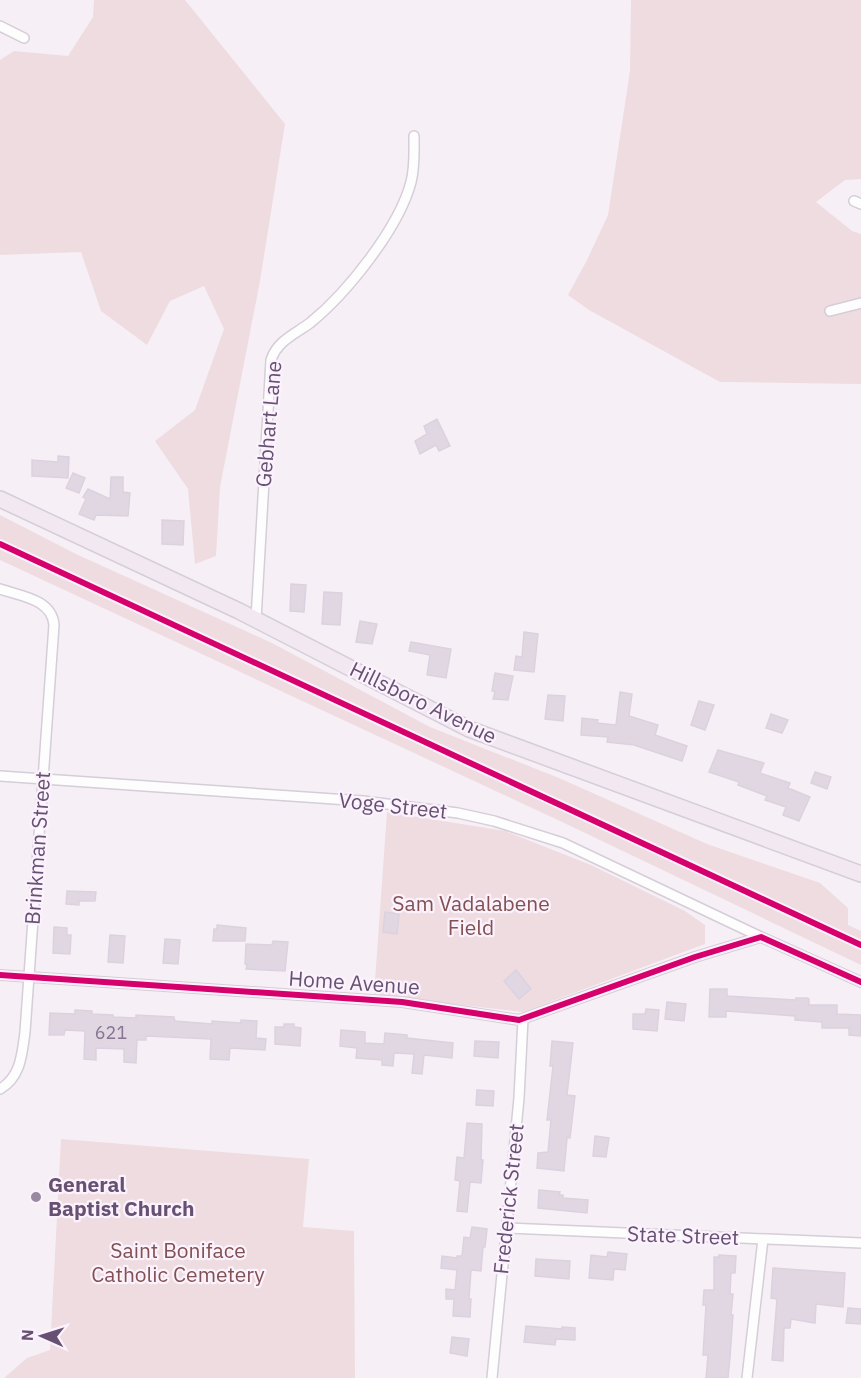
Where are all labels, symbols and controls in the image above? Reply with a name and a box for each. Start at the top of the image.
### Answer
street label: Gebhart Lane [249,360,287,488]
street label: Hillsboro Avenue [345,654,501,750]
street label: Brinkman Street [18,770,56,926]
street label: Voge Street [337,785,449,825]
park label: Sam Vadalabene Field [392,889,550,941]
street label: Home Avenue [287,963,421,1001]
house number: 621 [95,1021,127,1044]
street label: Frederick Street [486,1122,530,1276]
place label: General Baptist Church [48,1170,195,1222]
marker: General Baptist Church [29,1190,43,1204]
street label: State Street [626,1219,740,1251]
park label: Saint Boniface Catholic Cemetery [91,1236,265,1288]
north arrow [12,1306,72,1366]
text: N [17,1329,37,1342]

